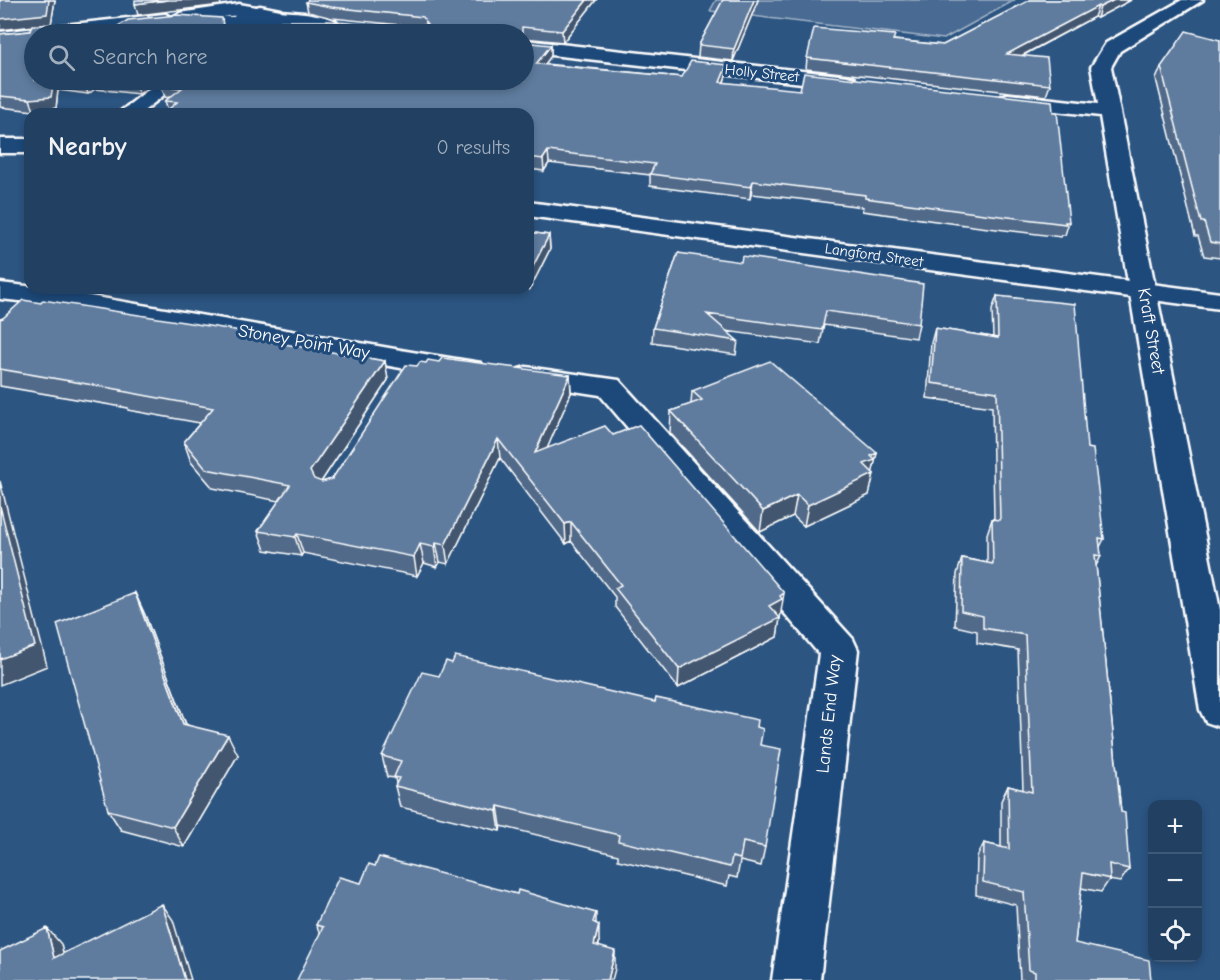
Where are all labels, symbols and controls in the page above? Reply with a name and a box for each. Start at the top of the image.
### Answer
search box [24,24,534,90]
icon: search [45,41,78,74]
text: Search here [93,44,208,70]
street label: Holly Street [724,60,801,86]
text: Nearby [48,132,127,162]
text: 0 results [437,136,510,159]
street label: Langford Street [824,239,925,271]
street label: Kraft Street [1133,286,1169,377]
street label: Stoney Point Way [237,320,372,364]
street label: Lands End Way [812,653,846,774]
map controls [1148,800,1202,962]
button: + [1148,800,1202,854]
button: − [1148,854,1202,908]
button: locate [1148,908,1202,962]

